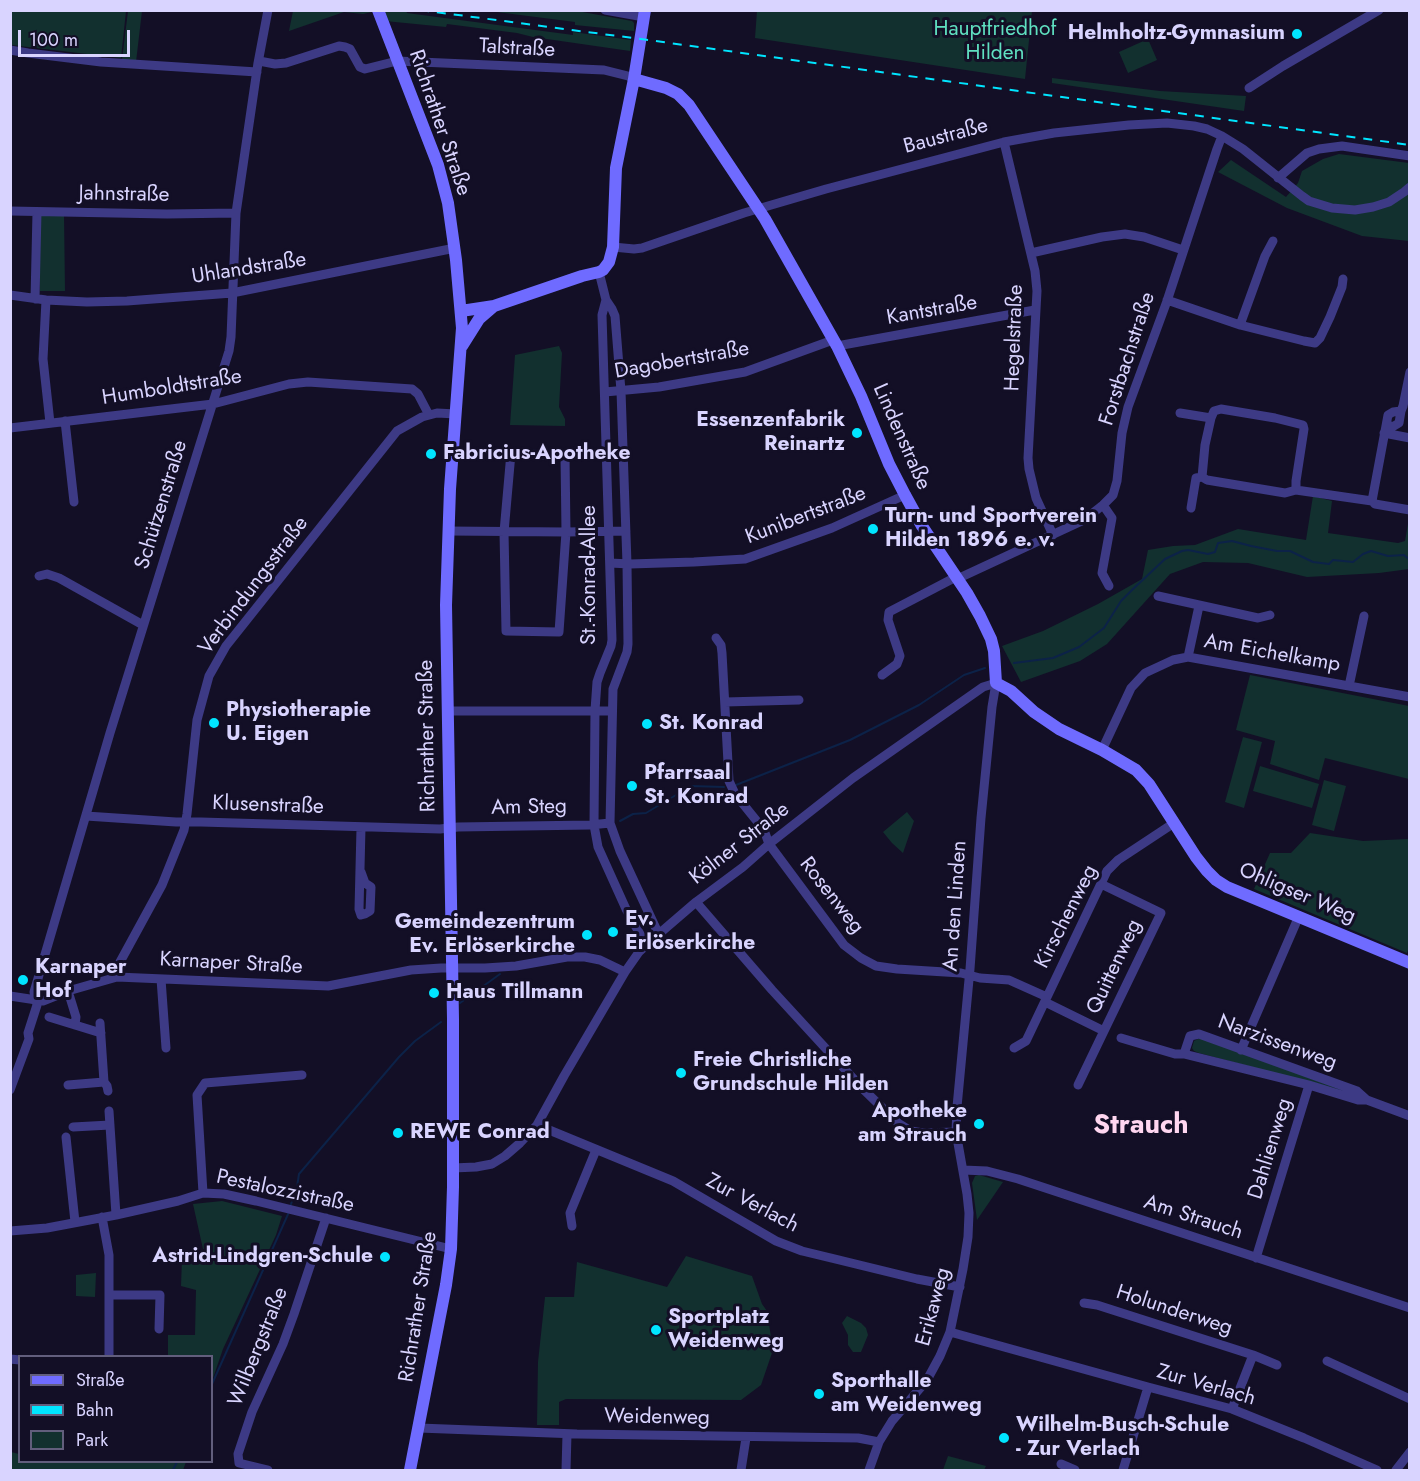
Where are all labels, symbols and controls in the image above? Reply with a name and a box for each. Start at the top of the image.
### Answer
park label: Hauptfriedhof Hilden [933,17,1057,67]
scale bar [21,18,134,56]
place label: Helmholtz-Gymnasium [1068,21,1285,47]
text: 100 m [29,27,78,53]
marker: Helmholtz-Gymnasium [1290,27,1304,41]
street label: Talstraße [478,34,556,64]
street label: Richrather Straße [402,47,476,199]
street label: Baustraße [901,114,991,160]
street label: Jahnstraße [78,182,170,208]
street label: Uhlandstraße [190,248,308,290]
street label: Hegelstraße [1001,284,1029,392]
street label: Forstbachstraße [1095,289,1161,429]
street label: Kantstraße [885,291,979,331]
street label: Dagobertstraße [613,337,751,385]
street label: Humboldtstraße [100,365,244,411]
street label: Lindenstraße [866,380,936,494]
place label: Essenzenfabrik Reinartz [696,408,845,458]
marker: Essenzenfabrik Reinartz [850,426,864,440]
street label: Schützenstraße [130,438,194,572]
place label: Fabricius-Apotheke [443,441,630,467]
marker: Fabricius-Apotheke [424,447,438,461]
street label: Kunibertstraße [742,481,870,551]
place label: Turn- und Sportverein Hilden 1896 e. v. [885,504,1097,554]
street label: St.-Konrad-Allee [577,505,603,645]
street label: Verbindungsstraße [194,512,314,660]
marker: Turn- und Sportverein Hilden 1896 e. v. [866,522,880,536]
street label: Am Eichelkamp [1202,630,1342,678]
street label: Richrather Straße [414,660,442,812]
place label: Physiotherapie U. Eigen [226,698,371,748]
place label: St. Konrad [659,711,763,737]
marker: Physiotherapie U. Eigen [207,716,221,730]
marker: St. Konrad [640,717,654,731]
place label: Pfarrsaal St. Konrad [644,761,748,811]
marker: Pfarrsaal St. Konrad [625,779,639,793]
street label: Klusenstraße [212,791,324,821]
street label: Am Steg [491,795,567,821]
street label: Kölner Straße [685,797,795,891]
street label: An den Linden [939,840,973,972]
street label: Rosenweg [793,853,869,939]
street label: Ohligser Weg [1235,858,1359,930]
street label: Kirschenweg [1030,861,1104,973]
place label: Ev. Erlöserkirche [625,907,755,957]
place label: Gemeindezentrum Ev. Erlöserkirche [395,910,575,960]
street label: Quittenweg [1082,916,1148,1018]
marker: Ev. Erlöserkirche [606,925,620,939]
marker: Gemeindezentrum Ev. Erlöserkirche [580,928,594,942]
street label: Karnaper Straße [159,948,303,980]
place label: Karnaper Hof [35,955,127,1005]
marker: Karnaper Hof [16,973,30,987]
place label: Haus Tillmann [446,980,583,1006]
marker: Haus Tillmann [427,986,441,1000]
street label: Narzissenweg [1214,1010,1340,1076]
place label: Freie Christliche Grundschule Hilden [693,1048,889,1098]
marker: Freie Christliche Grundschule Hilden [674,1066,688,1080]
street label: Dahlienweg [1244,1096,1298,1202]
place label: Apotheke am Strauch [858,1099,967,1149]
district label: Strauch [1093,1110,1189,1142]
marker: Apotheke am Strauch [972,1117,986,1131]
place label: REWE Conrad [410,1120,550,1146]
marker: REWE Conrad [391,1126,405,1140]
street label: Pestalozzistraße [214,1165,356,1219]
street label: Zur Verlach [701,1169,803,1239]
street label: Am Strauch [1140,1190,1246,1246]
street label: Richrather Straße [395,1230,443,1384]
place label: Astrid-Lindgren-Schule [152,1244,373,1270]
marker: Astrid-Lindgren-Schule [378,1250,392,1264]
street label: Erikaweg [911,1265,957,1349]
street label: Holunderweg [1113,1280,1235,1342]
street label: Wilbergstraße [224,1284,294,1410]
place label: Sportplatz Weidenweg [668,1305,784,1355]
marker: Sportplatz Weidenweg [649,1323,663,1337]
legend [18,1355,213,1463]
street label: Zur Verlach [1154,1360,1258,1412]
text: Straße [76,1367,124,1393]
place label: Sporthalle am Weidenweg [831,1369,982,1419]
marker: Sporthalle am Weidenweg [812,1387,826,1401]
text: Bahn [76,1397,114,1423]
street label: Weidenweg [604,1404,710,1432]
place label: Wilhelm-Busch-Schule - Zur Verlach [1016,1413,1229,1463]
text: Park [76,1427,108,1453]
marker: Wilhelm-Busch-Schule - Zur Verlach [997,1431,1011,1445]

